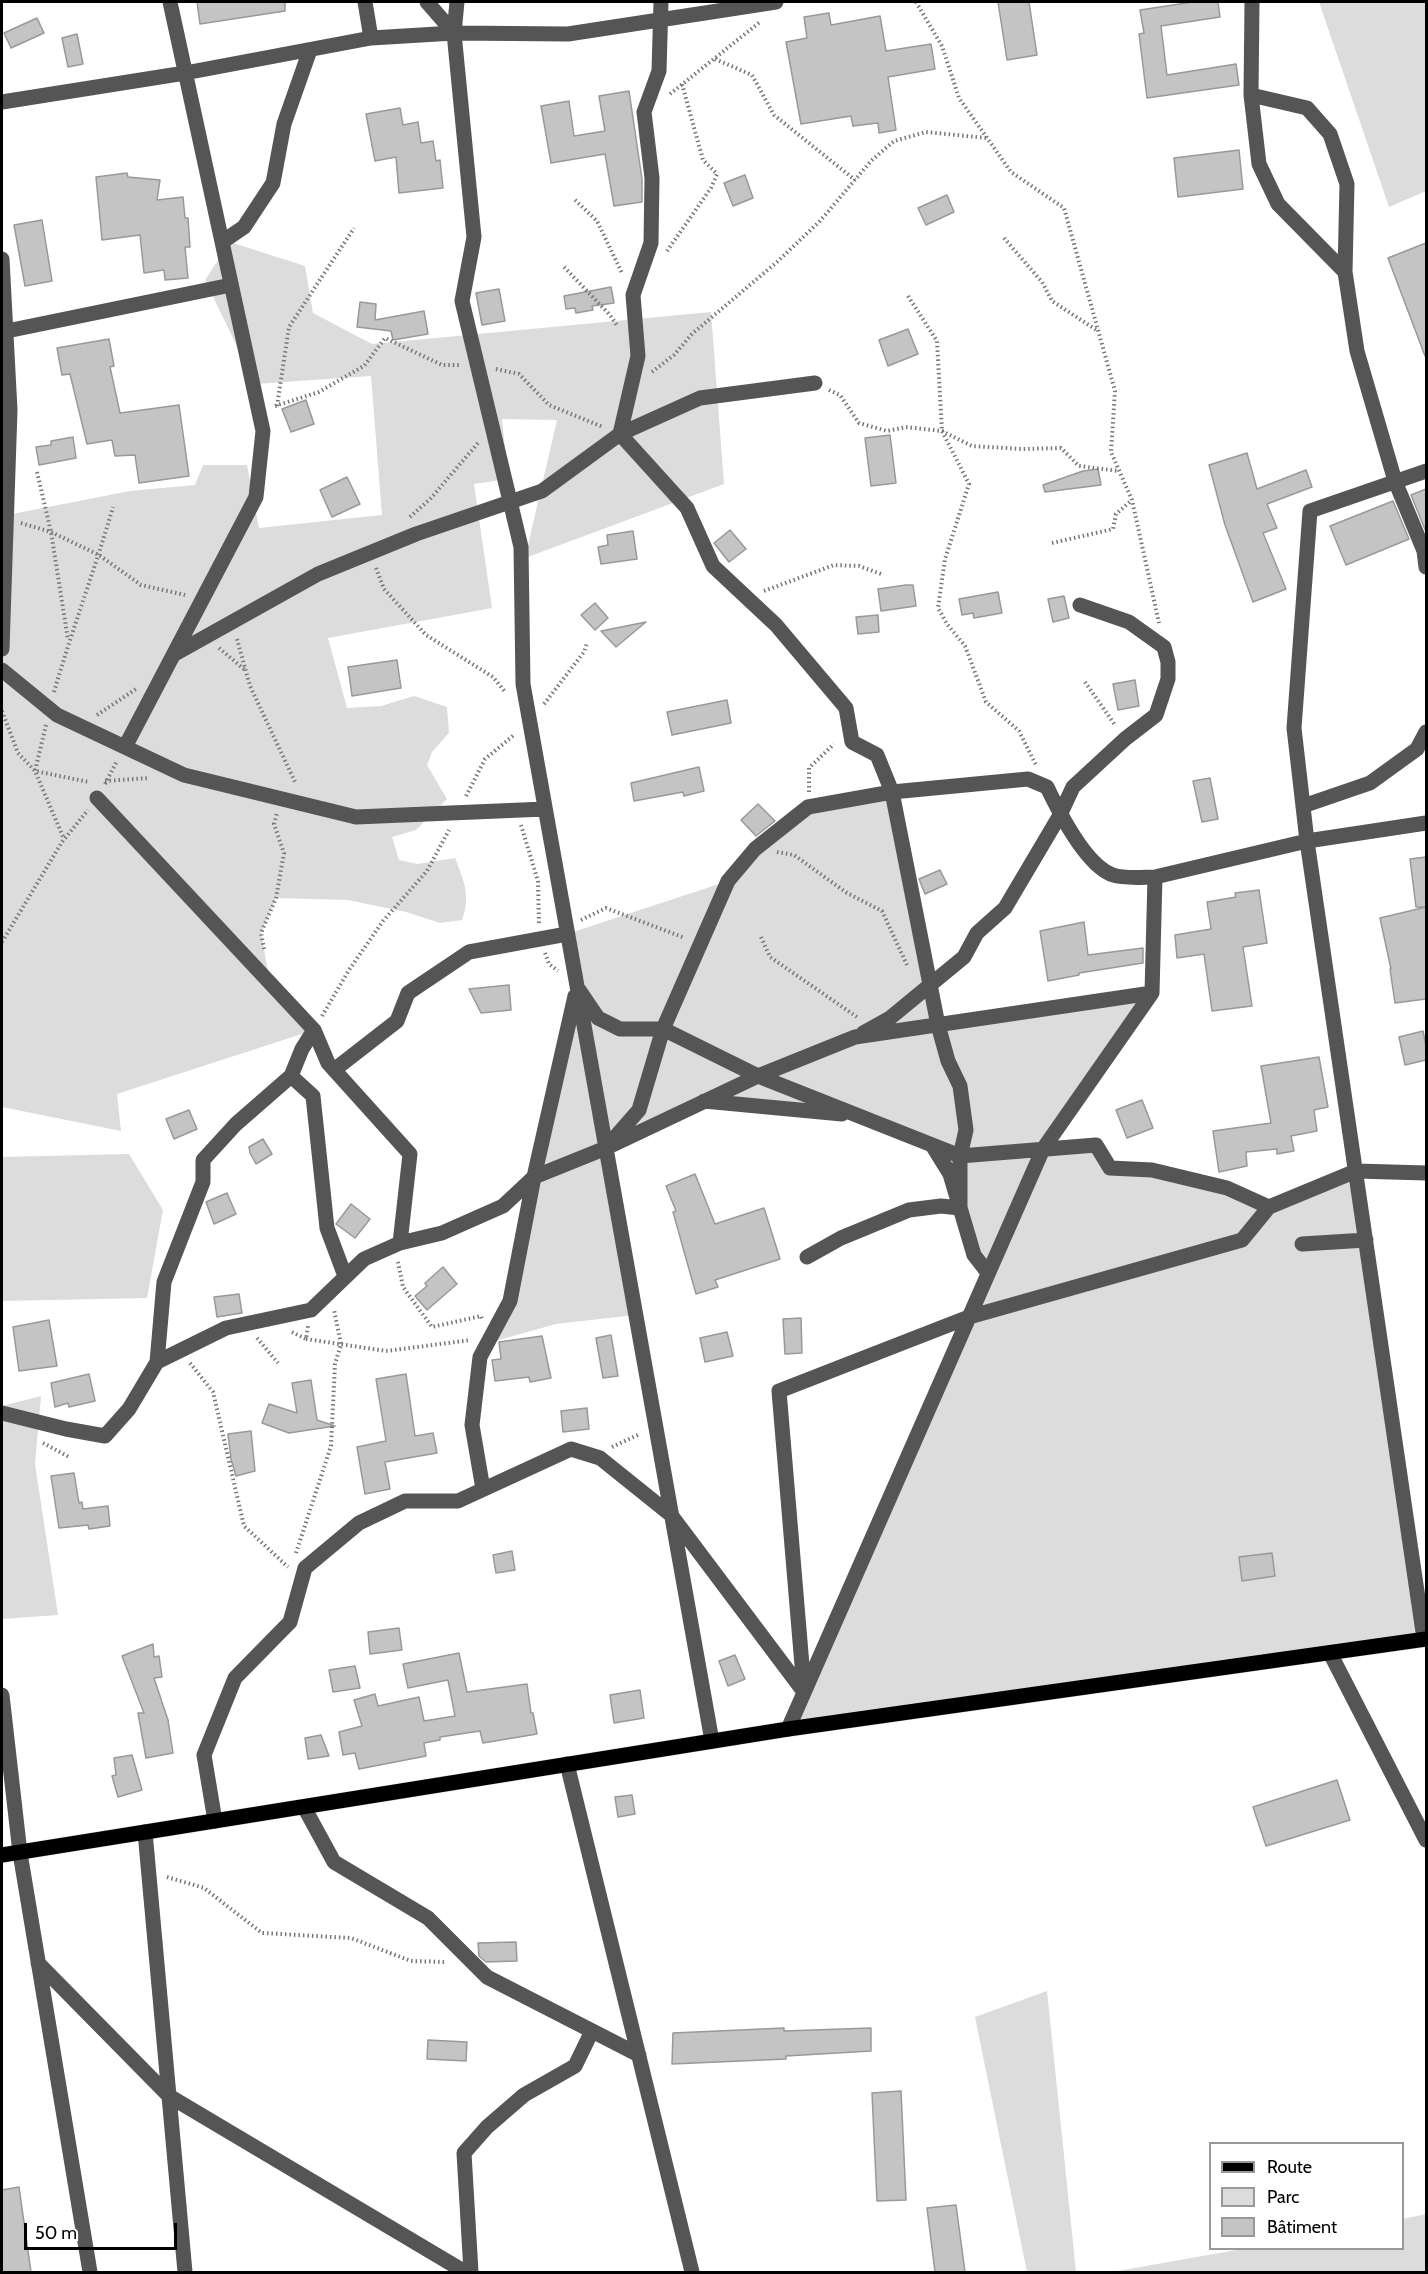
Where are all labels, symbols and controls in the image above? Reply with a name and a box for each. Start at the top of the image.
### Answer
legend [1209,2142,1404,2250]
text: Route [1267,2156,1312,2178]
text: Parc [1267,2186,1299,2208]
scale bar [27,2211,180,2249]
text: Bâtiment [1267,2216,1337,2238]
text: 50 m [35,2222,77,2244]

